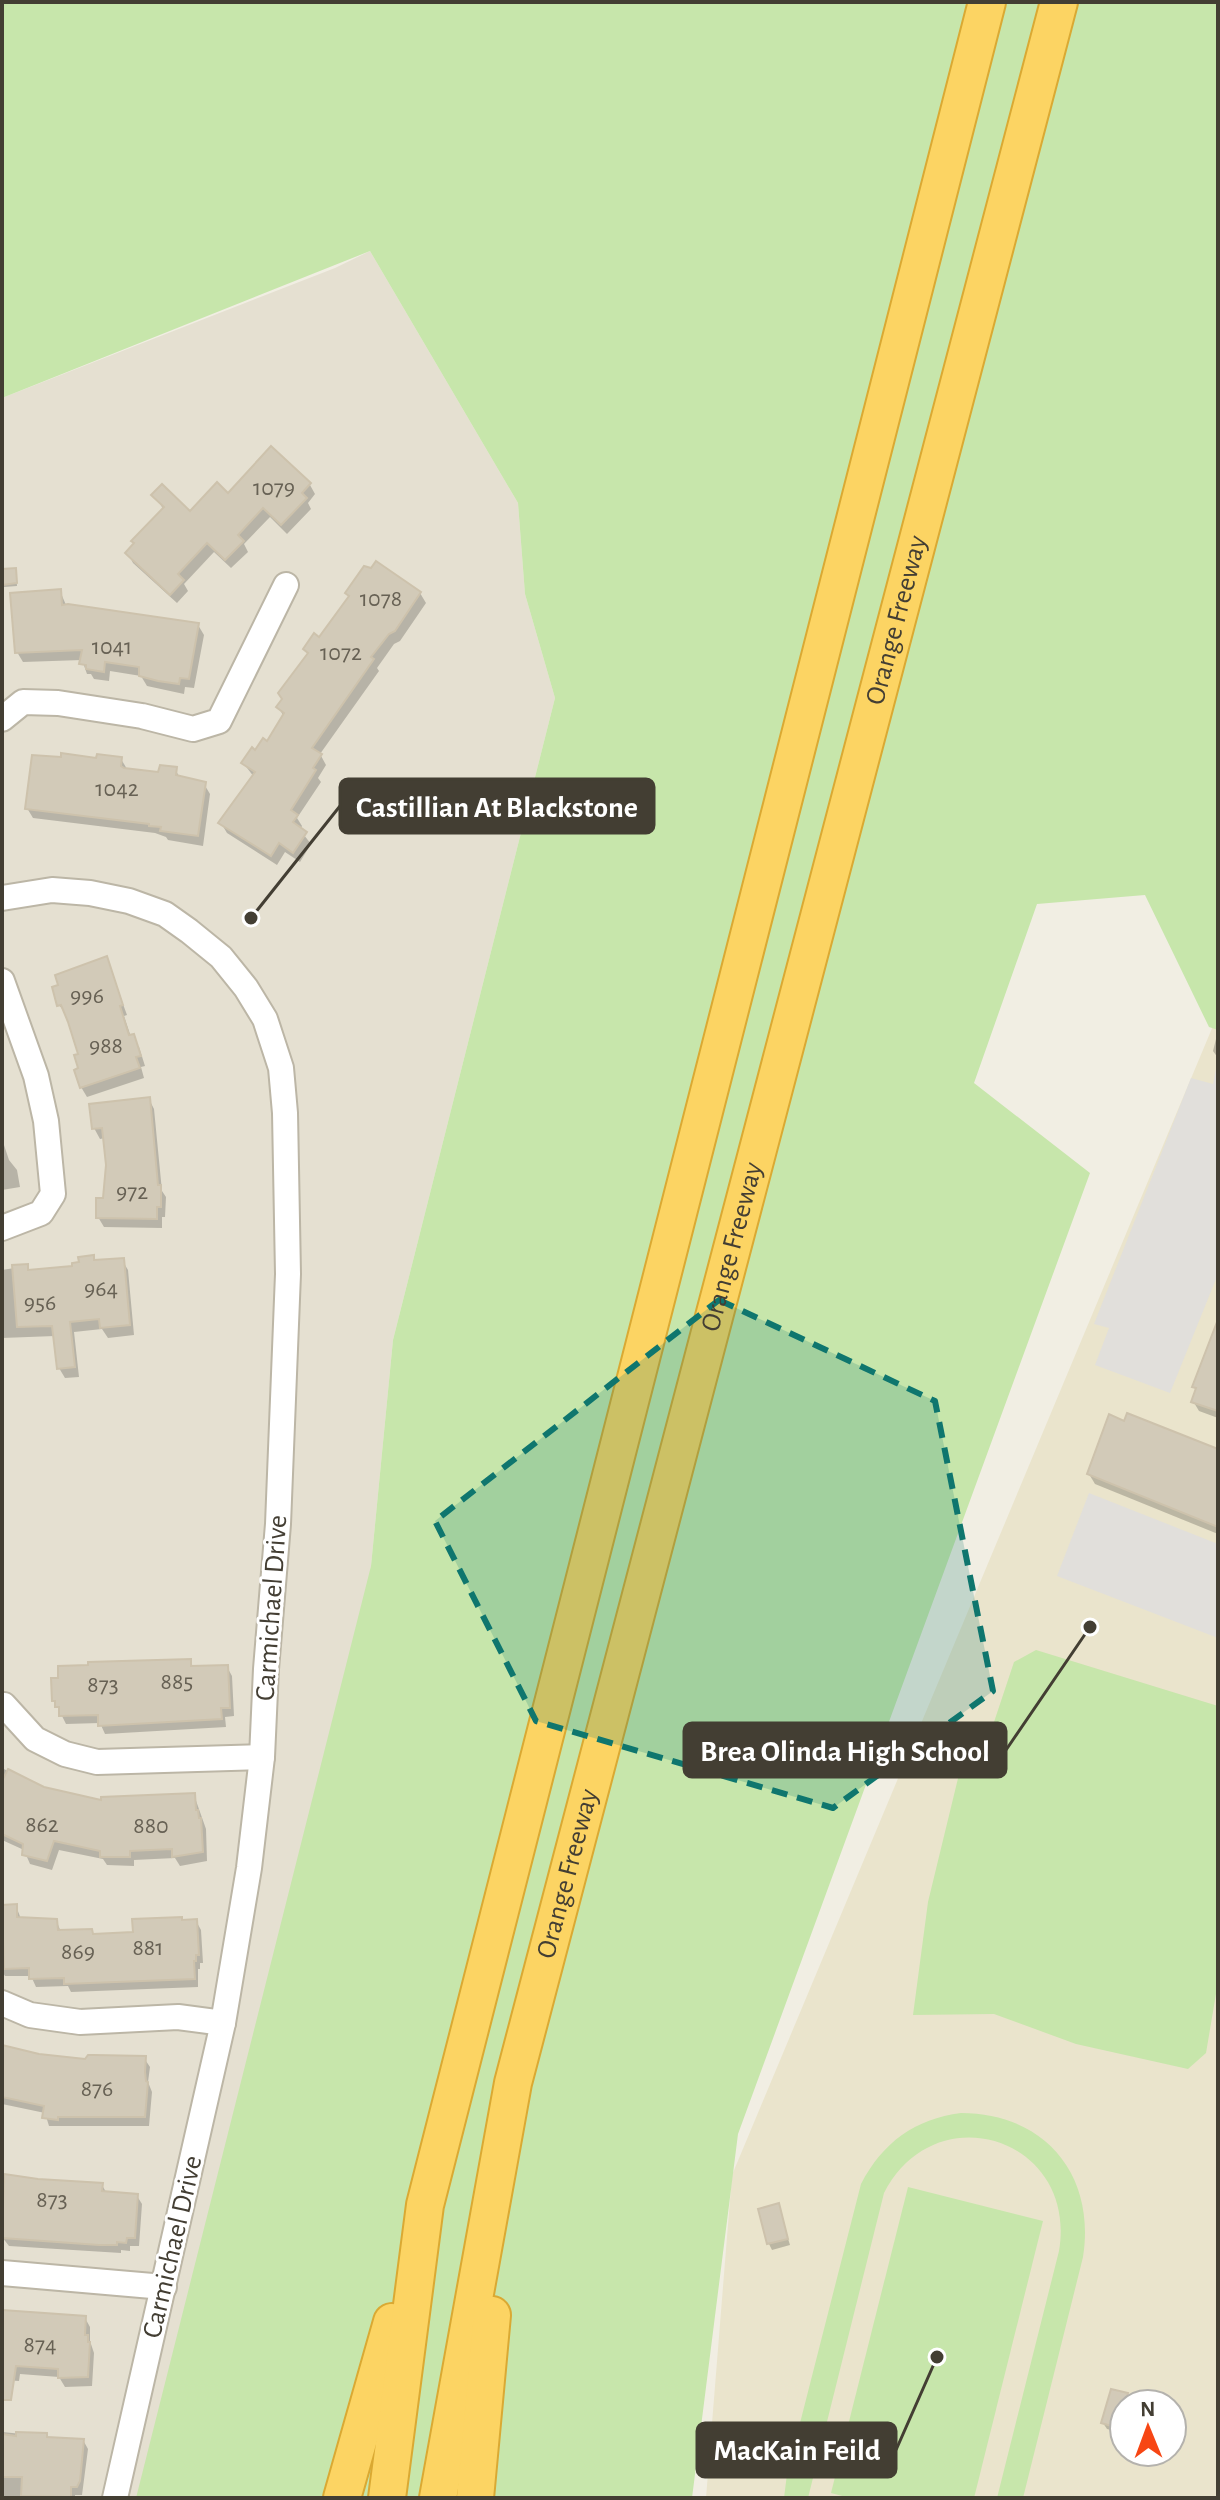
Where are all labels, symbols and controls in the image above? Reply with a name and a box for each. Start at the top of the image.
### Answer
house number: 1079 [253,476,295,500]
street label: Orange Freeway [861,533,932,708]
house number: 1078 [360,587,402,611]
house number: 1041 [92,635,132,659]
house number: 1072 [320,641,362,665]
house number: 1042 [95,777,139,801]
callout: Castillian At Blackstone [340,779,654,833]
text: Castillian At Blackstone [356,793,638,823]
house number: 996 [70,984,104,1008]
house number: 988 [89,1034,123,1058]
street label: Orange Freeway [697,1159,768,1335]
house number: 972 [116,1180,148,1204]
house number: 964 [84,1277,118,1301]
house number: 956 [24,1291,56,1315]
street label: Carmichael Drive [252,1514,292,1702]
house number: 885 [161,1670,193,1694]
house number: 873 [87,1673,119,1697]
callout: Brea Olinda High School [684,1723,1006,1777]
text: Brea Olinda High School [700,1737,990,1767]
street label: Orange Freeway [532,1786,603,1961]
house number: 862 [25,1813,59,1837]
house number: 880 [133,1814,169,1838]
house number: 881 [132,1936,164,1960]
house number: 869 [61,1940,95,1964]
house number: 876 [81,2077,113,2101]
street label: Carmichael Drive [138,2153,208,2341]
house number: 873 [36,2188,68,2212]
house number: 874 [24,2333,56,2357]
north arrow [1108,2388,1188,2468]
text: N [1140,2398,1156,2420]
callout: MacKain Feild [697,2423,896,2477]
text: MacKain Feild [713,2436,881,2466]

